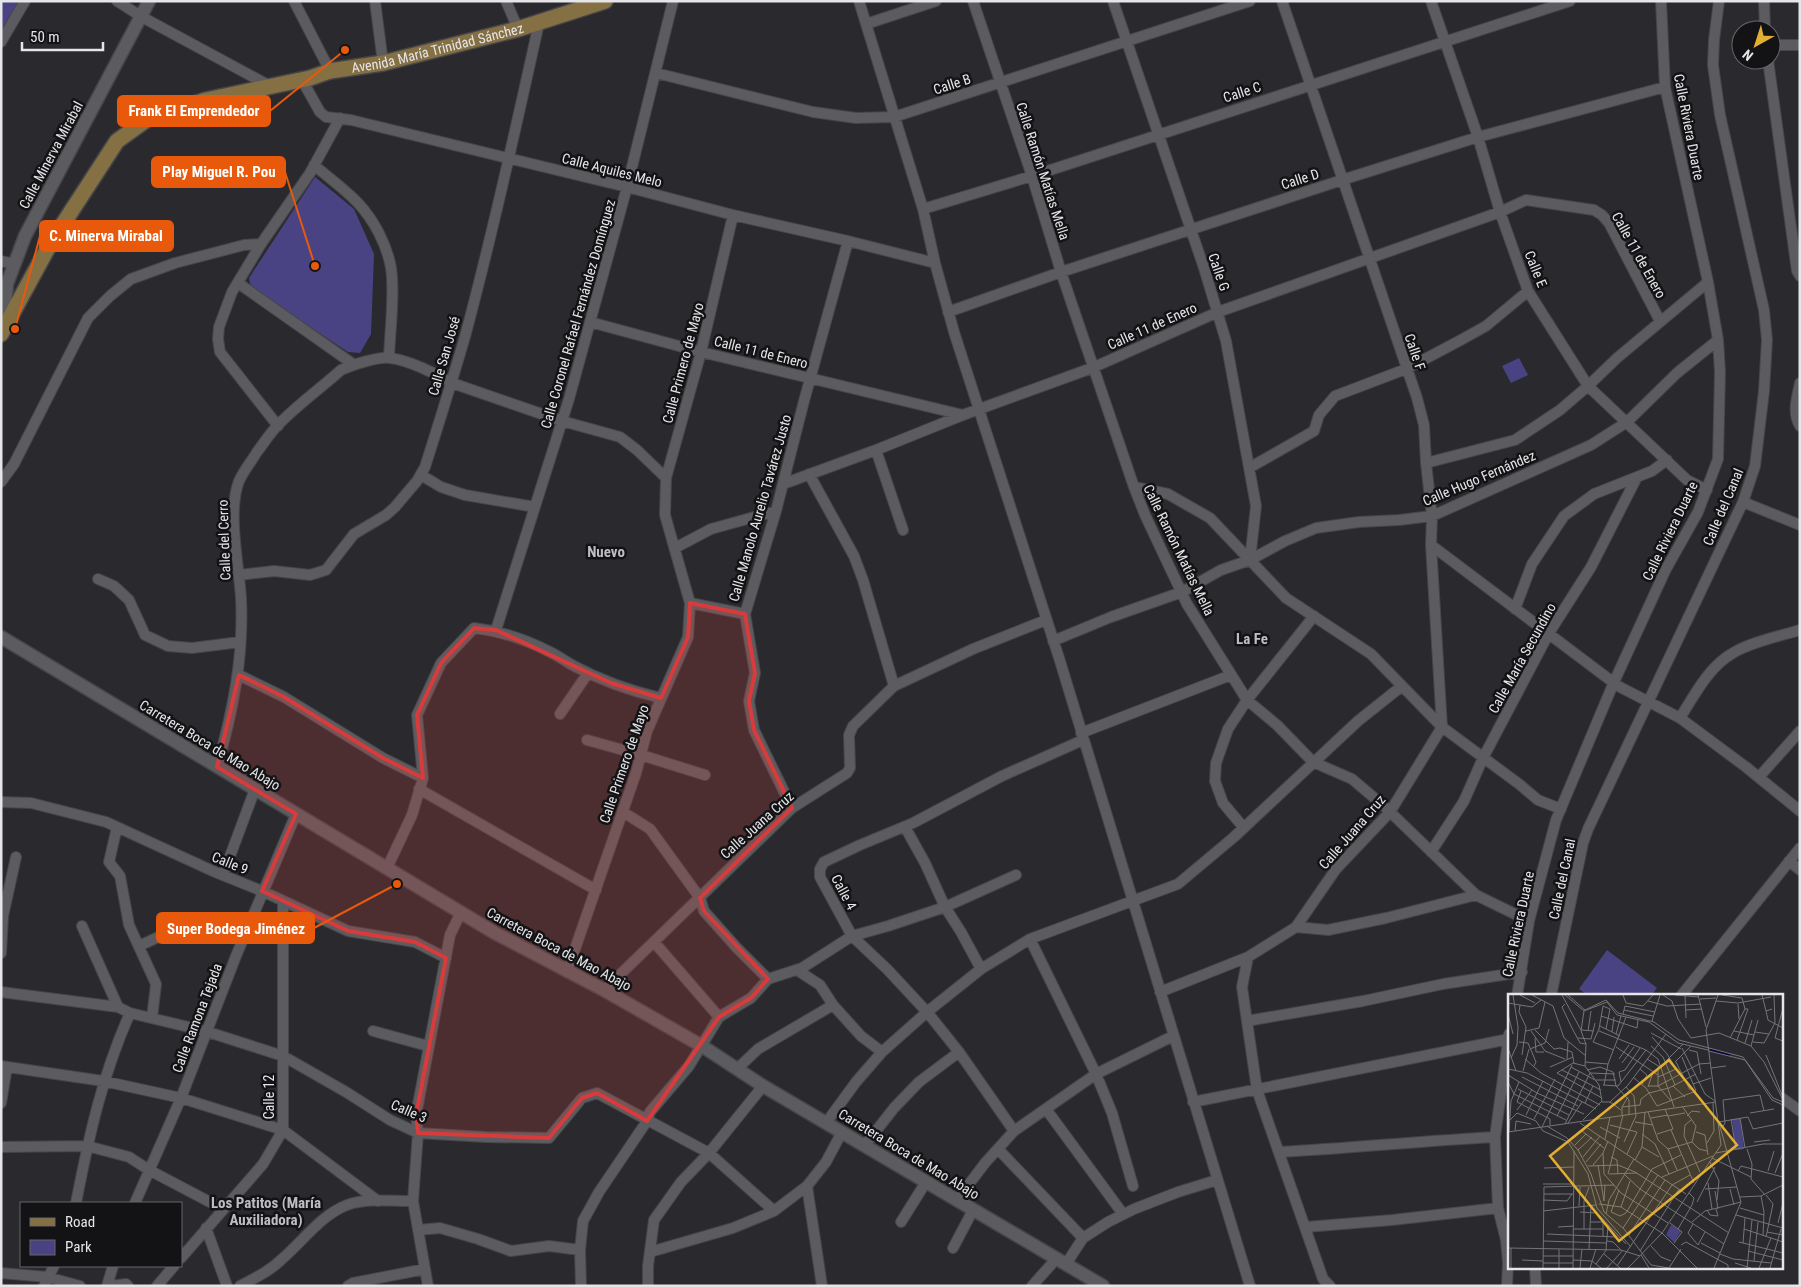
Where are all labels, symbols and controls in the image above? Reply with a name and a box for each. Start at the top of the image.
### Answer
scale bar [22,20,104,52]
street label: Avenida María Trinidad Sánchez [350,20,526,76]
north arrow [1731,20,1781,70]
text: 50 m [30,28,60,46]
text: N [1739,46,1756,64]
street label: Calle B [931,70,973,98]
street label: Calle Riviera Duarte [1671,72,1707,182]
street label: Calle C [1221,78,1263,106]
callout: Frank El Emprendedor [118,96,270,126]
street label: Calle Minerva Mirabal [16,98,86,212]
street label: Calle Ramón Matías Mella [1013,100,1073,242]
text: Frank El Emprendedor [128,102,260,120]
street label: Calle Aquiles Melo [560,150,664,190]
callout: Play Miguel R. Pou [152,157,285,187]
text: Play Miguel R. Pou [162,163,276,181]
street label: Calle D [1279,165,1321,193]
street label: Calle Coronel Rafael Fernández Domínguez [538,198,618,430]
street label: Calle 11 de Enero [1609,209,1669,301]
callout: C. Minerva Mirabal [40,221,173,251]
text: C. Minerva Mirabal [49,227,163,245]
street label: Calle E [1522,248,1551,290]
street label: Calle G [1205,251,1233,293]
street label: Calle 11 de Enero [1105,299,1199,353]
street label: Calle Primero de Mayo [659,301,707,425]
street label: Calle San José [425,314,463,397]
street label: Calle F [1401,332,1429,373]
street label: Calle 11 de Enero [712,333,810,371]
street label: Calle Manolo Aurelio Tavárez Justo [726,413,794,603]
street label: Calle Hugo Fernández [1420,447,1538,509]
street label: Calle del Canal [1700,466,1746,548]
street label: Calle Riviera Duarte [1639,479,1701,583]
street label: Calle Ramón Matías Mella [1140,482,1218,618]
street label: Calle del Cerro [215,499,233,581]
district label: Nuevo [587,543,625,561]
street label: Calle María Secundino [1485,600,1559,716]
district label: La Fe [1236,630,1268,648]
street label: Carretera Boca de Mao Abajo [137,697,283,793]
street label: Calle Primero de Mayo [596,703,652,825]
street label: Calle Juana Cruz [717,788,797,862]
street label: Calle Juana Cruz [1315,792,1389,872]
street label: Calle del Canal [1546,837,1578,921]
street label: Calle 9 [209,849,251,877]
street label: Calle Riviera Duarte [1499,869,1537,978]
street label: Calle 4 [828,872,860,912]
street label: Carretera Boca de Mao Abajo [484,904,634,994]
callout: Super Bodega Jiménez [157,913,314,943]
text: Super Bodega Jiménez [167,920,305,938]
street label: Calle Ramona Tejada [169,961,225,1075]
inset map [1508,994,1784,1270]
street label: Calle 12 [261,1075,277,1119]
street label: Calle 3 [388,1096,430,1126]
street label: Carretera Boca de Mao Abajo [836,1106,982,1202]
district label: Los Patitos (María Auxiliadora) [211,1194,321,1229]
legend [20,1202,182,1267]
text: Road [65,1213,95,1231]
text: Park [65,1238,92,1256]

